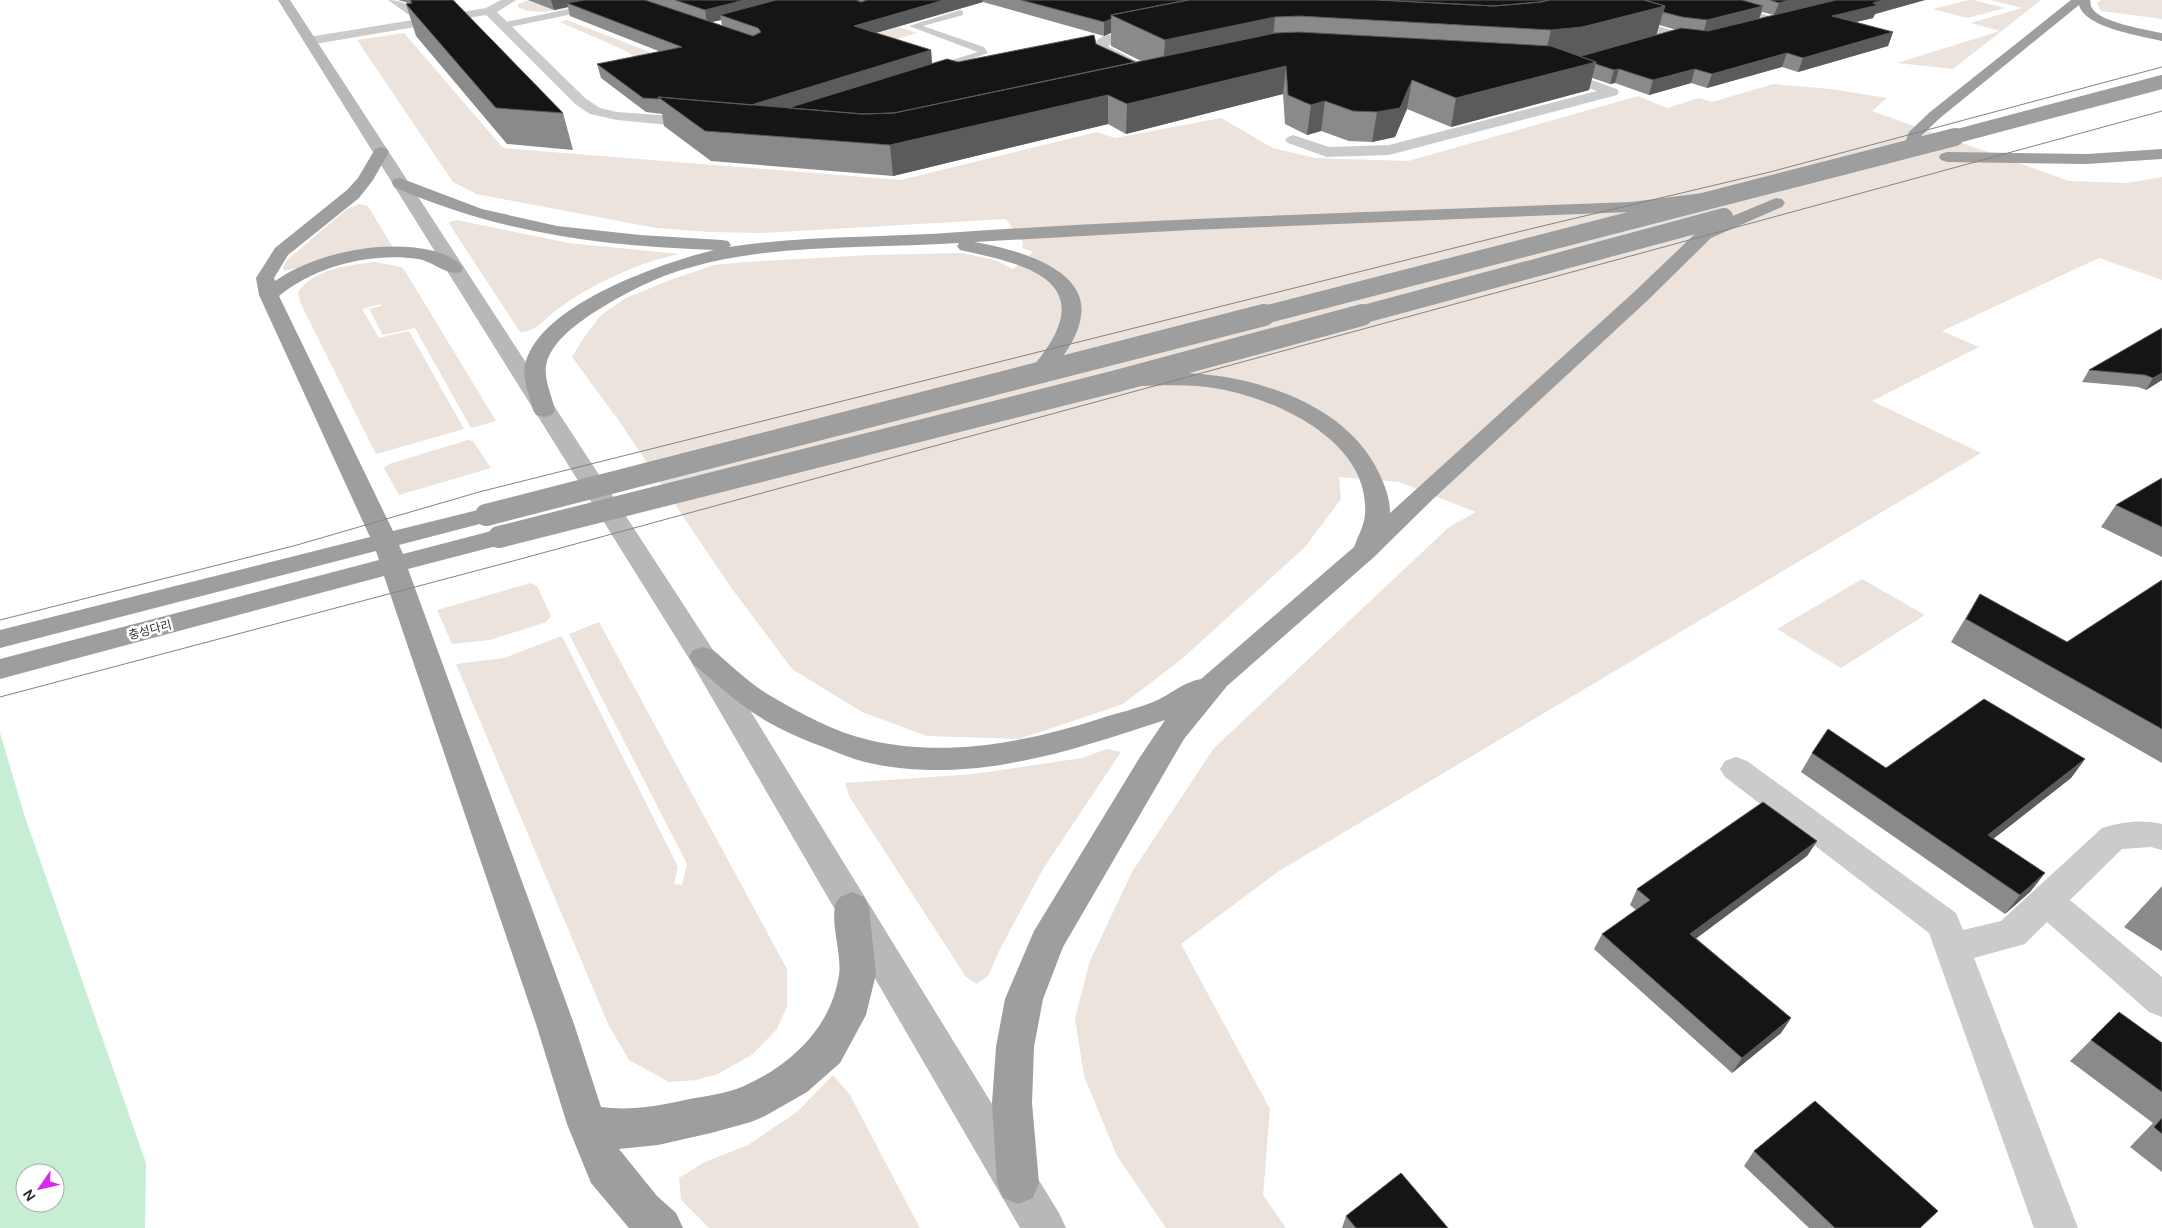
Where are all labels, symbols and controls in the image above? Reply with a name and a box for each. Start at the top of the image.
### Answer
street label: 충성다리 [127,617,173,643]
north arrow [15,1163,65,1213]
text: N [19,1186,40,1205]

